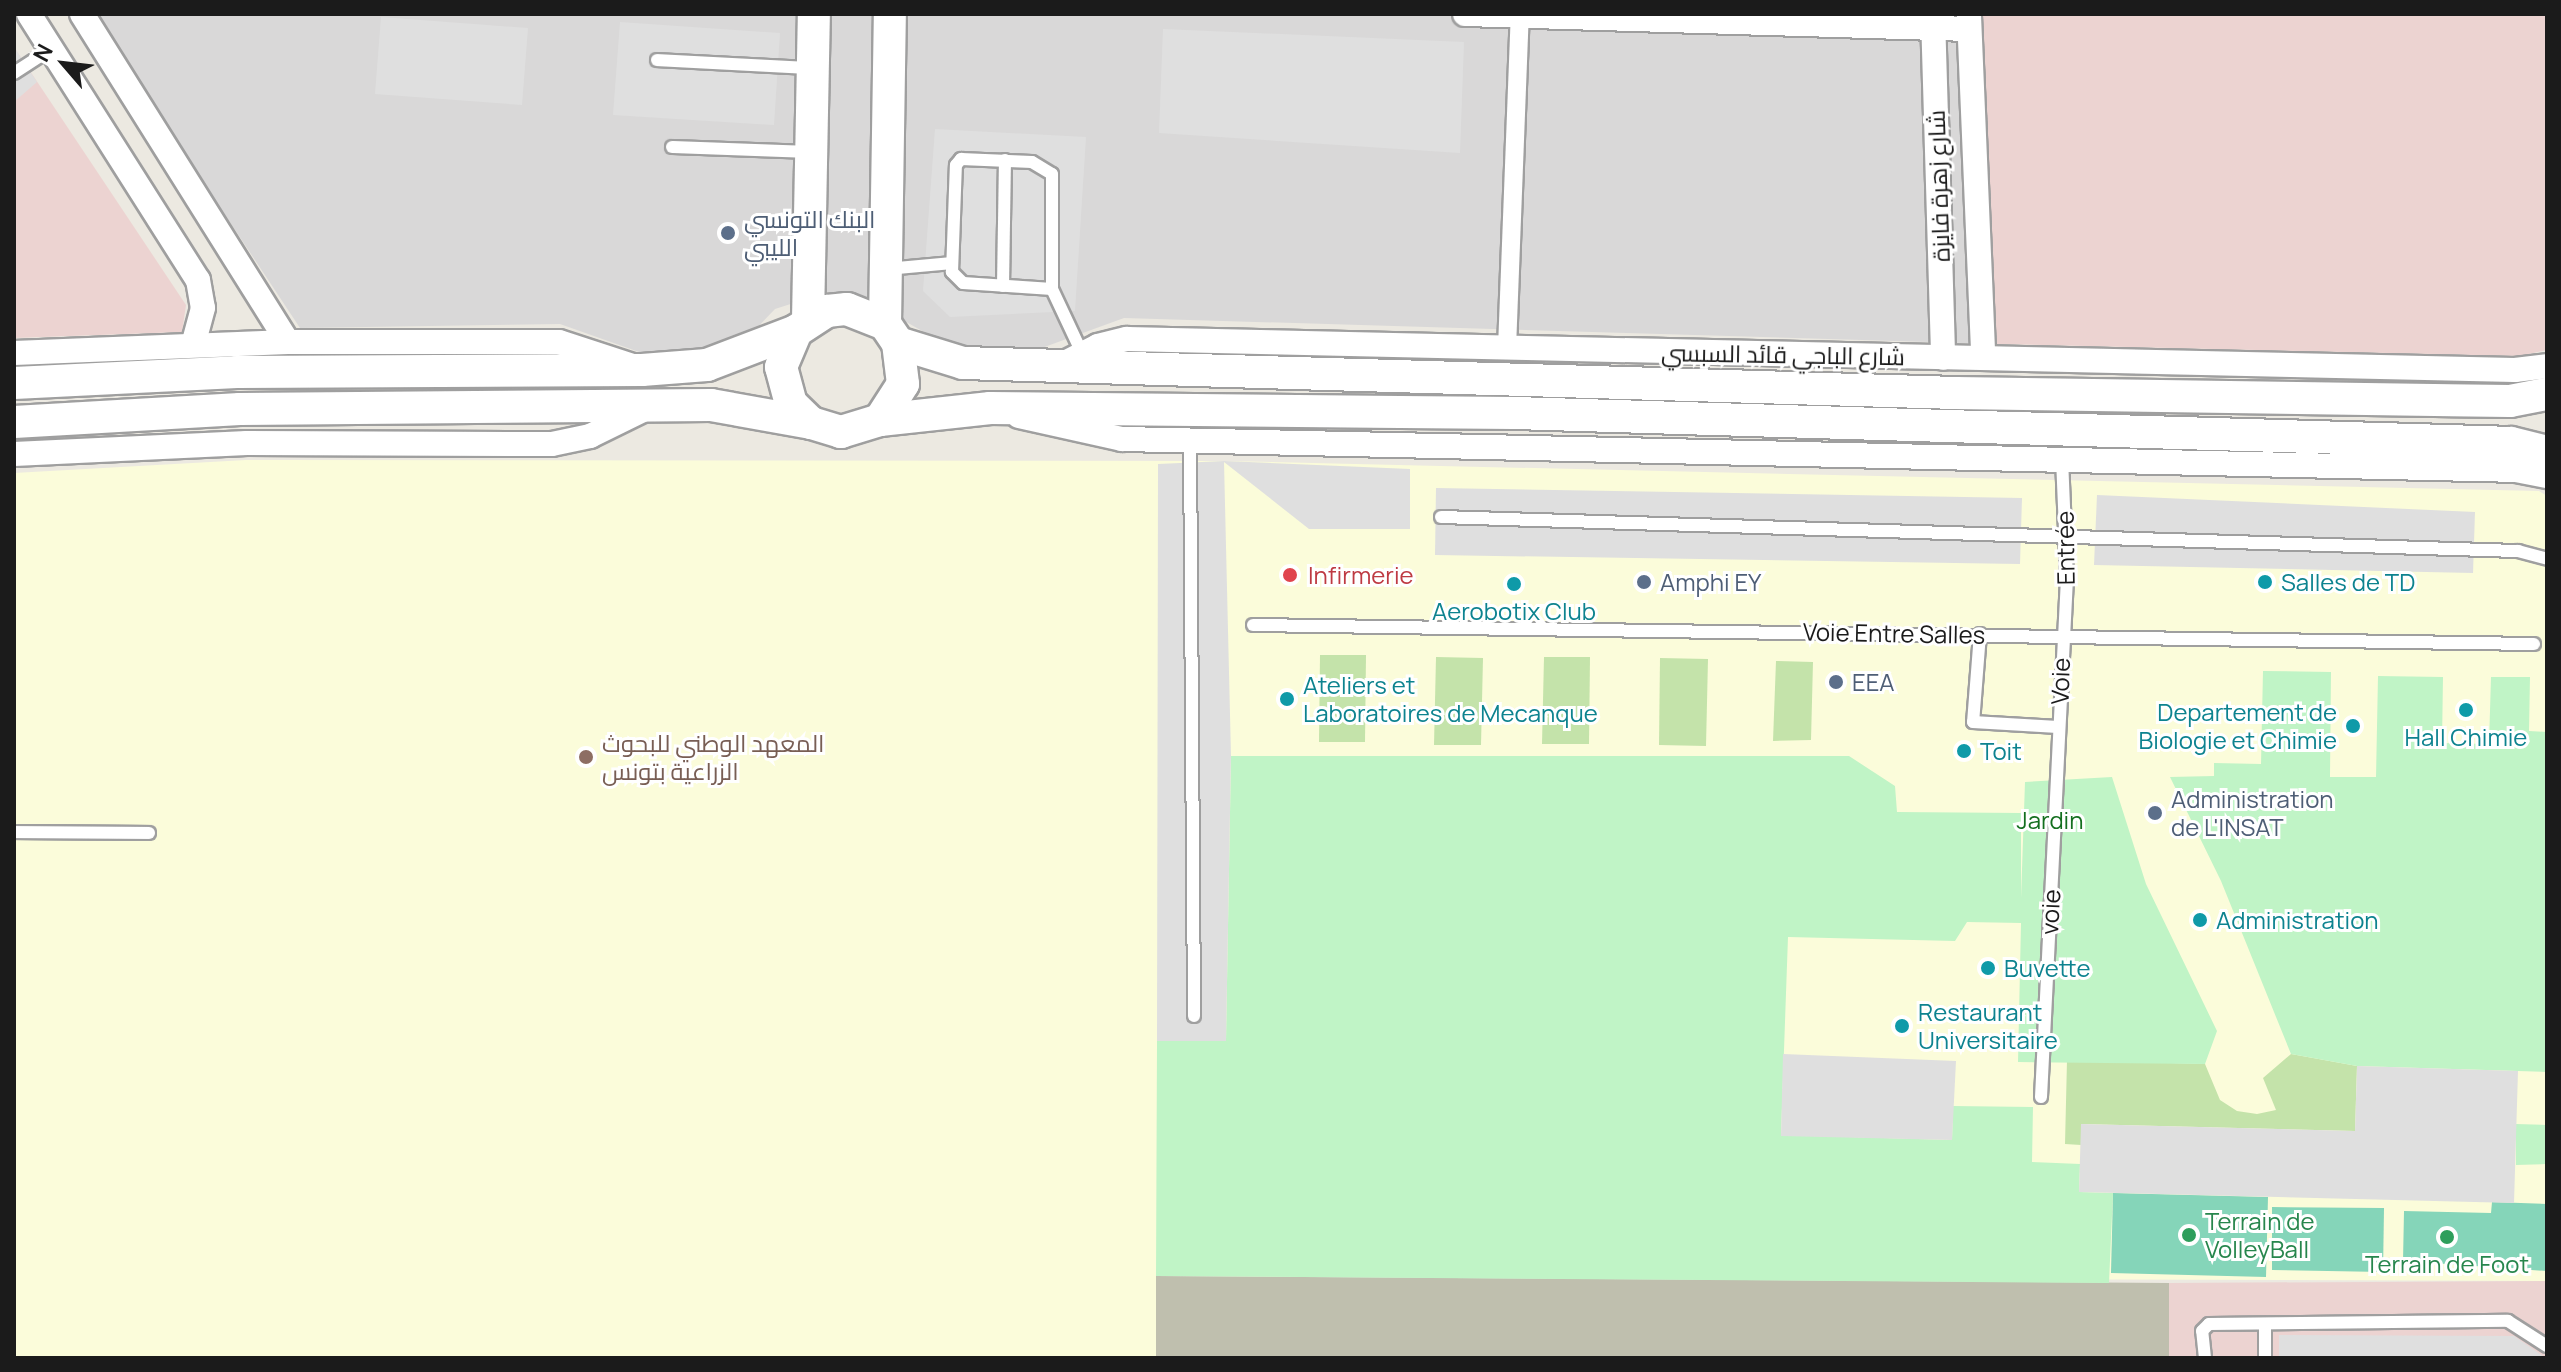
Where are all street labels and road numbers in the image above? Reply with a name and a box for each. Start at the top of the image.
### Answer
street label: شارع زهرة فايزة [1921,110,1955,262]
street label: شارع الباجي قائد السبسي [1661,337,1905,371]
street label: Entrée [2050,511,2080,585]
street label: Voie Entre Salles [1803,617,1985,649]
street label: Voie [2045,657,2075,705]
street label: voie [2034,889,2066,935]

